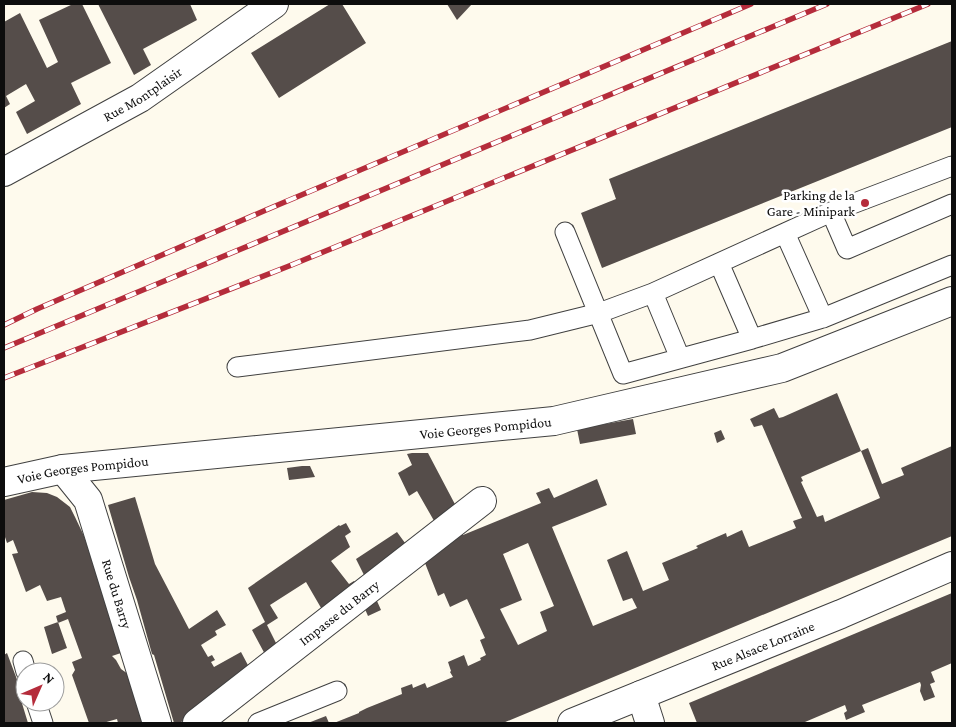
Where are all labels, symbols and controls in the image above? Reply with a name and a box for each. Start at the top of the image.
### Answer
street label: Rue Montplaisir [100,63,185,125]
place label: Parking de la Gare - Minipark [767,187,856,219]
marker: Parking de la Gare - Minipark [859,197,871,209]
street label: Voie Georges Pompidou [419,413,553,442]
street label: Voie Georges Pompidou [16,453,150,487]
street label: Rue du Barry [99,557,135,631]
street label: Impasse du Barry [296,576,383,649]
street label: Rue Alsace Lorraine [709,618,817,674]
north arrow [15,662,65,712]
text: N [40,669,59,687]

